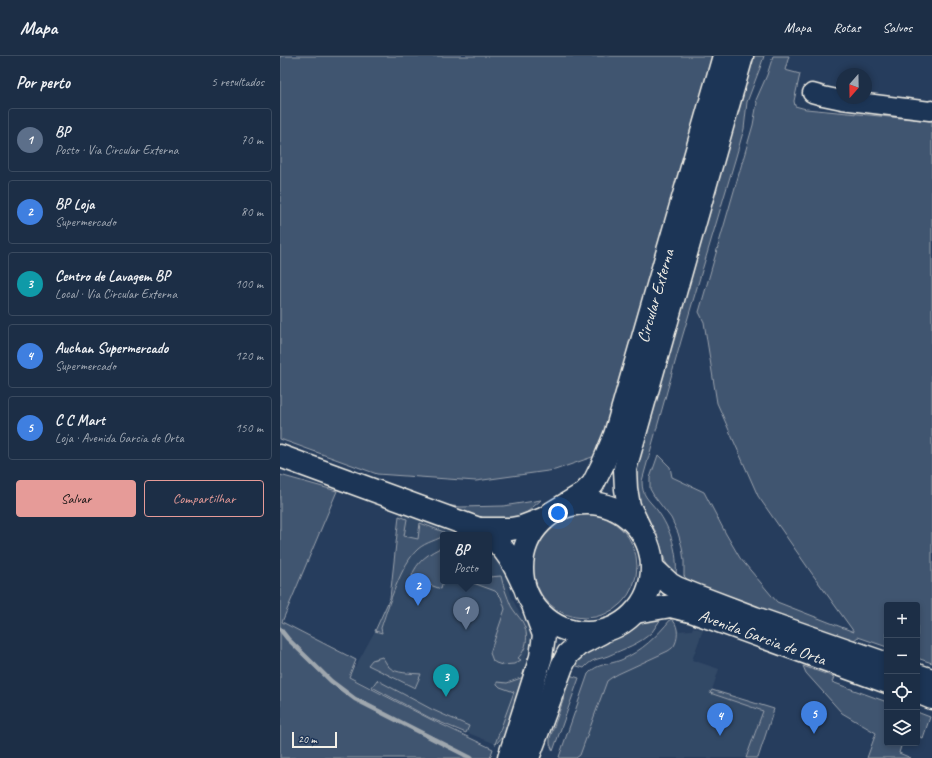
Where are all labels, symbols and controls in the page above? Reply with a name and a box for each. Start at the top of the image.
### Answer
text: Mapa [20,16,57,40]
text: Mapa [784,19,811,36]
text: Rotas [833,19,861,36]
text: Salvos [883,19,912,36]
north arrow [836,68,872,104]
text: Por perto [16,72,70,93]
text: 5 resultados [211,74,264,90]
text: BP [55,123,70,142]
text: 1 [27,132,33,148]
text: 70 m [241,132,263,148]
text: Posto · Via Circular Externa [55,142,179,158]
text: BP Loja [55,195,95,214]
text: 2 [27,204,33,220]
text: 80 m [241,204,263,220]
text: Supermercado [55,214,116,230]
street label: Circular Externa [632,246,679,345]
text: Centro de Lavagem BP [55,267,170,286]
text: 3 [27,276,33,292]
text: 100 m [235,276,263,292]
text: Local · Via Circular Externa [55,286,177,302]
text: Auchan Supermercado [55,339,168,358]
text: 4 [27,348,33,364]
text: 120 m [235,348,263,364]
text: Supermercado [55,358,116,374]
text: C C Mart [55,411,105,430]
text: 5 [27,420,33,436]
text: 150 m [235,420,263,436]
text: Loja · Avenida Garcia de Orta [55,430,184,446]
button: Salvar [16,480,136,517]
button: Compartilhar [144,480,264,517]
your location [548,503,568,523]
popup [440,532,492,584]
text: BP [454,541,469,560]
text: Posto [454,560,478,576]
pin: 2 [405,573,431,606]
pin: 1 [453,597,479,630]
map controls [884,602,920,746]
button: + [884,602,920,638]
street label: Avenida Garcia de Orta [696,604,830,670]
button: − [884,638,920,674]
pin: 3 [433,664,459,697]
button: locate [884,674,920,710]
pin: 5 [801,701,827,734]
pin: 4 [707,703,733,736]
button: layers [884,710,920,746]
scale bar [292,730,337,749]
text: 20 m [298,732,317,746]

